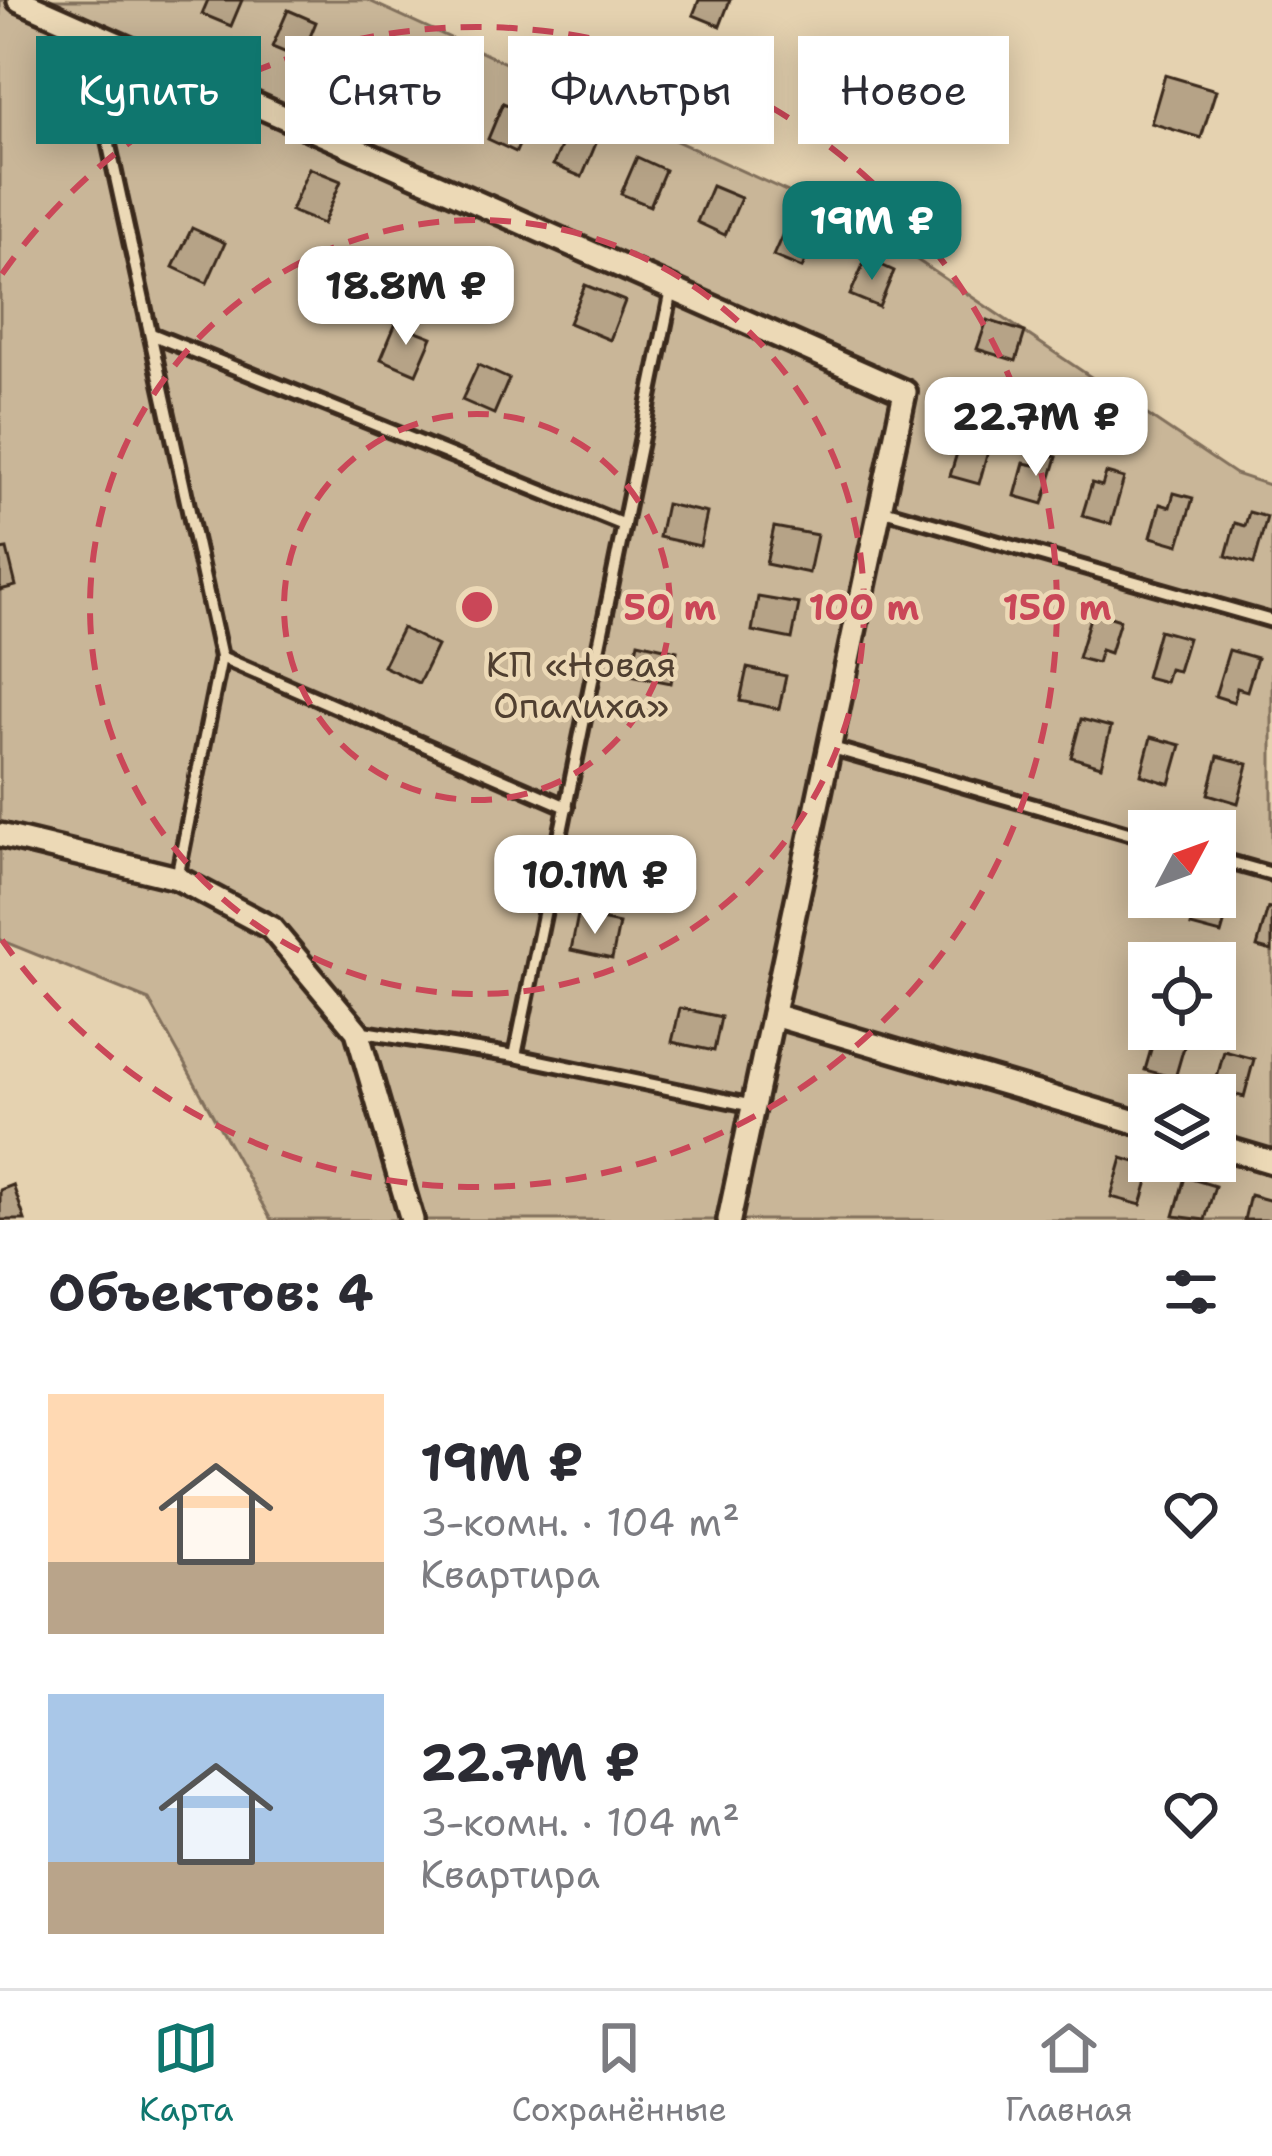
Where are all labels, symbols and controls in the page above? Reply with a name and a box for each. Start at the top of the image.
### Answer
chip: Купить [36,36,261,144]
chip: Снять [285,36,484,144]
chip: Фильтры [508,36,774,144]
chip: Новое [798,36,1009,144]
pin: 19M ₽ [788,181,956,283]
text: 19M ₽ [809,194,935,246]
pin: 18.8M ₽ [295,246,517,348]
text: 18.8M ₽ [325,259,487,311]
pin: 22.7M ₽ [925,377,1147,479]
text: 22.7M ₽ [952,390,1120,442]
text: 50 m [624,583,717,632]
text: 100 m [809,583,920,632]
text: 150 m [1002,583,1112,632]
centre of rings [456,586,498,628]
park label: КП «Новая Опалиха» [486,640,676,730]
north arrow [1128,810,1236,918]
map controls [1128,810,1236,1182]
pin: 10.1M ₽ [484,835,706,937]
text: 10.1M ₽ [521,848,669,900]
button: locate [1128,942,1236,1050]
button: layers [1128,1074,1236,1182]
text: Объектов: 4 [48,1258,374,1326]
icon: filters [1158,1259,1224,1325]
text: 19M ₽ [420,1428,584,1496]
icon: home [144,1442,288,1586]
icon: heart [1158,1481,1224,1547]
text: 3-комн. · 104 m² [420,1496,740,1548]
text: Квартира [420,1548,600,1600]
text: 22.7M ₽ [420,1728,641,1796]
icon: home [144,1742,288,1886]
icon: heart [1158,1781,1224,1847]
text: 3-комн. · 104 m² [420,1796,740,1848]
text: Квартира [420,1848,600,1900]
tab: Карта [139,2015,233,2132]
tab: Сохранённые [511,2015,727,2132]
tab: Главная [1005,2015,1133,2132]

